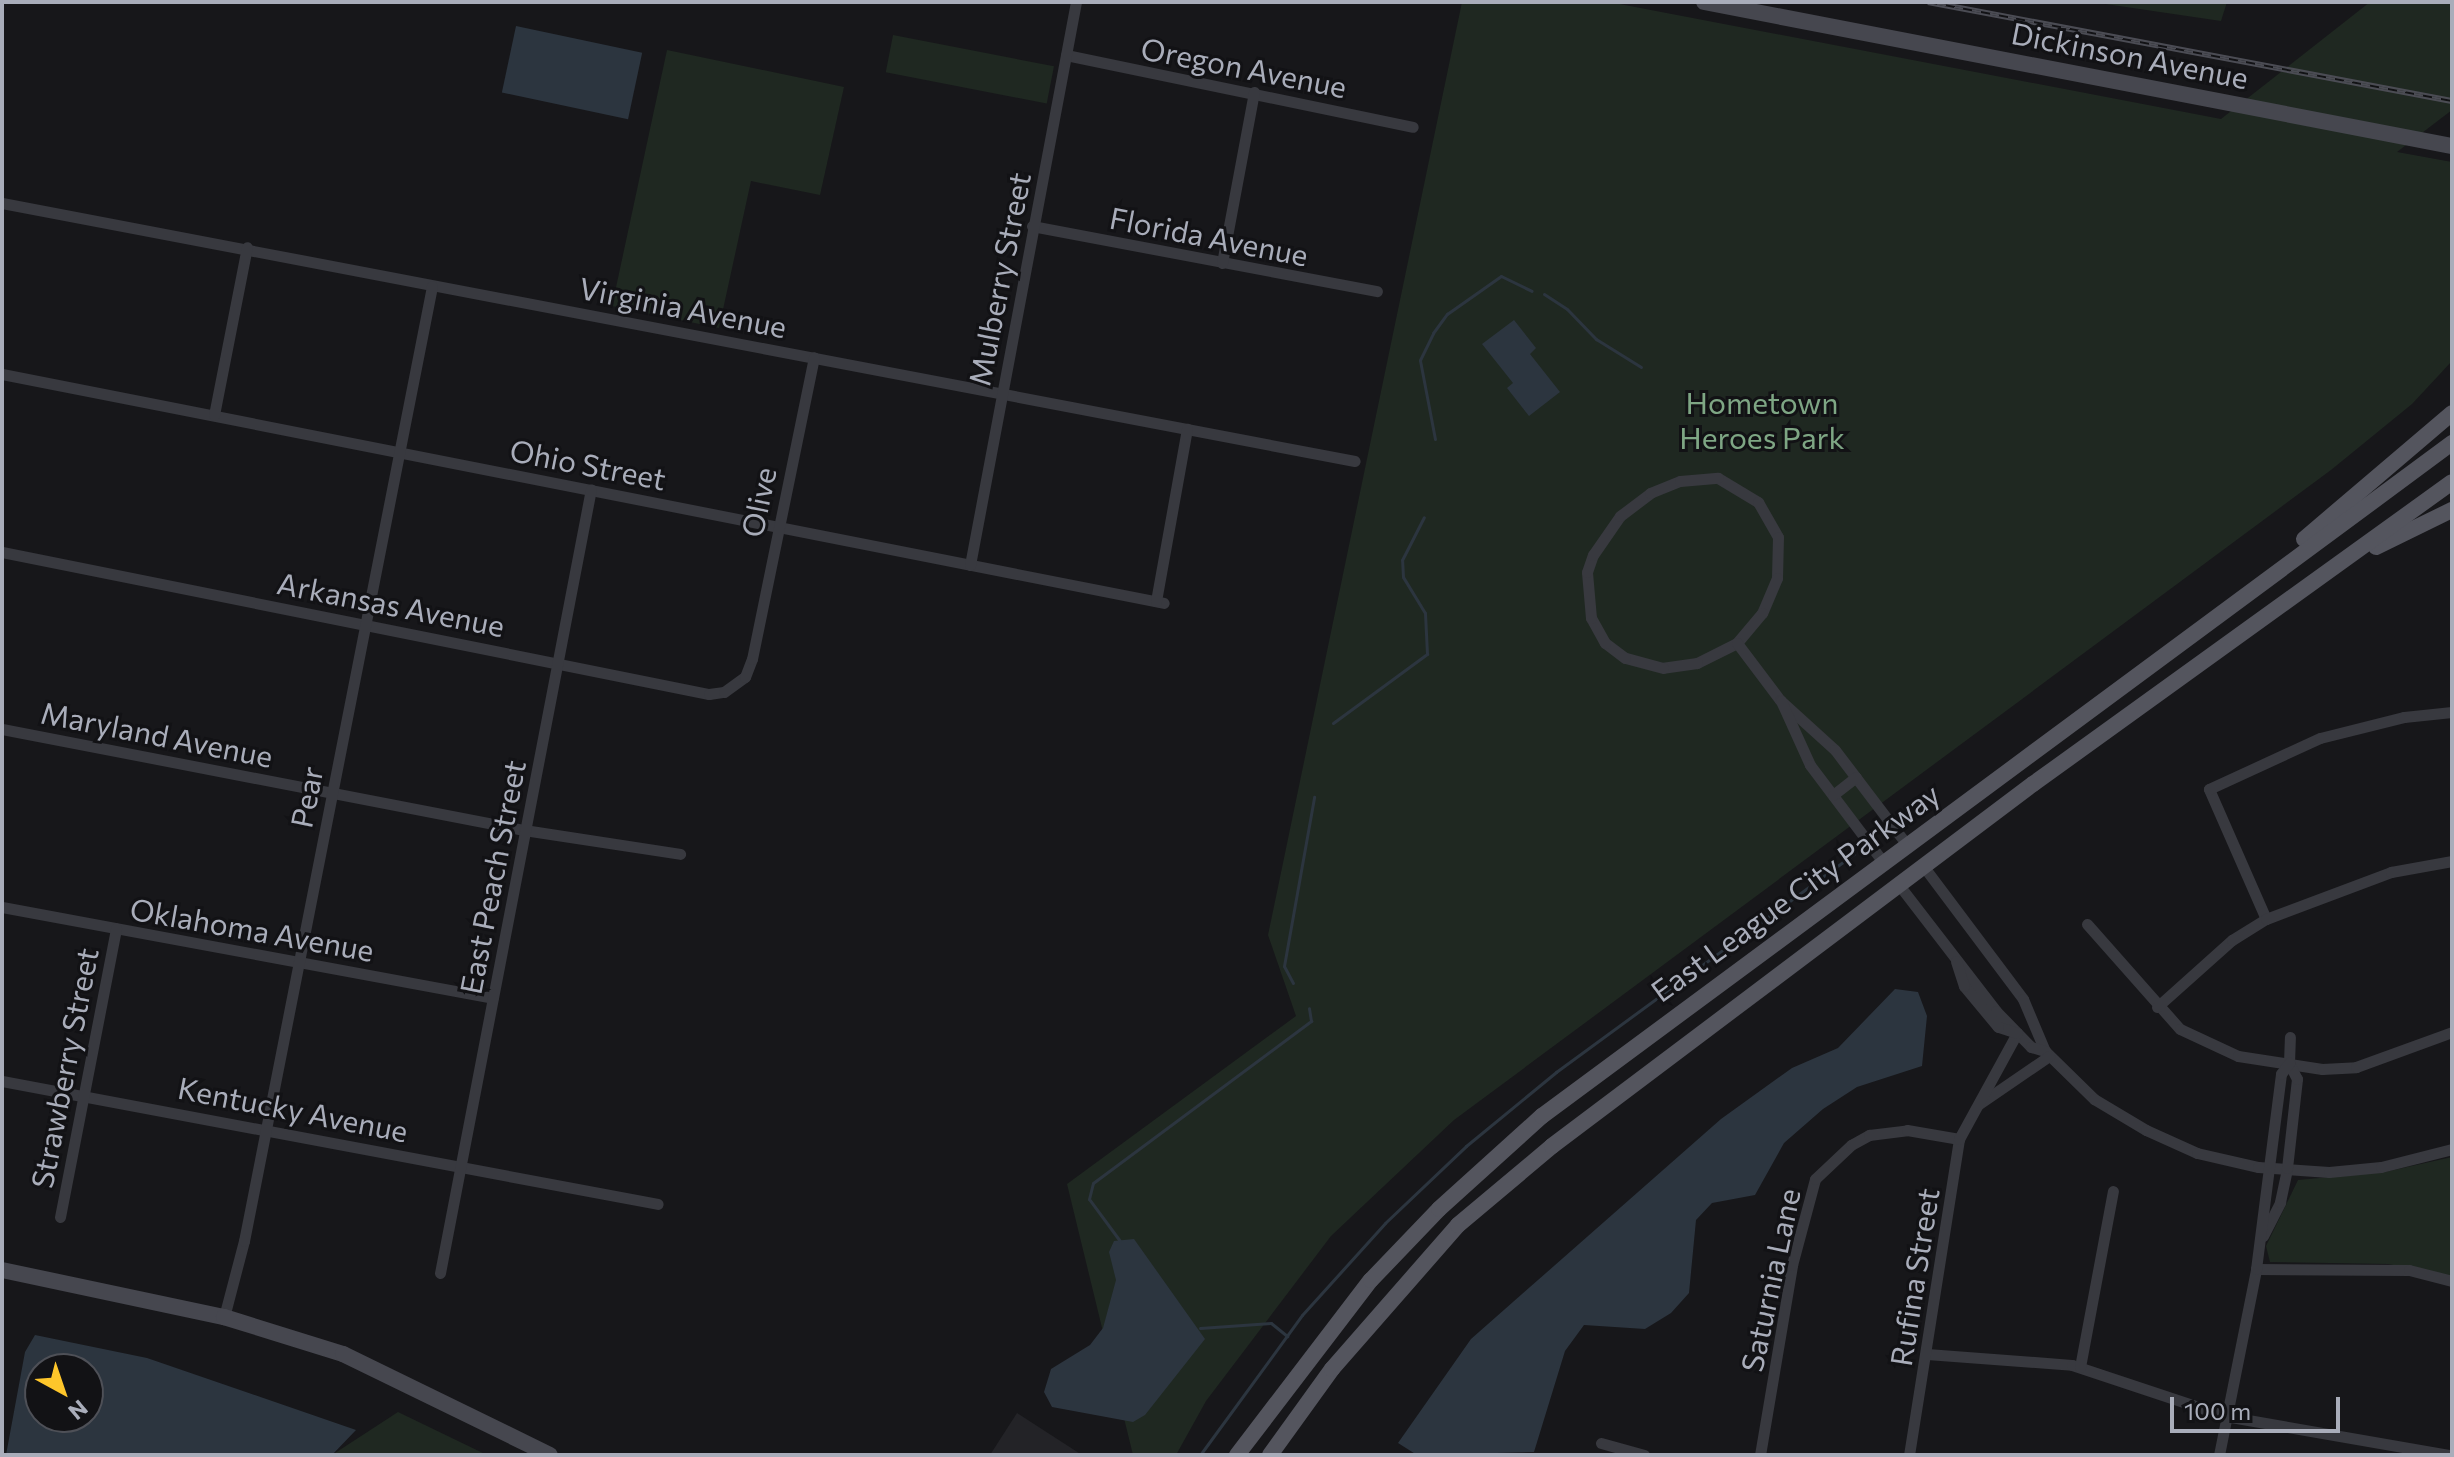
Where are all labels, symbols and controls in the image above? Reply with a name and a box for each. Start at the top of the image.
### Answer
street label: Dickinson Avenue [2009,14,2251,96]
street label: Oregon Avenue [1138,29,1350,105]
street label: Mulberry Street [961,169,1037,389]
street label: Florida Avenue [1107,199,1311,273]
street label: Virginia Avenue [576,269,790,345]
park label: Hometown Heroes Park [1679,384,1845,454]
street label: Ohio Street [507,431,669,497]
street label: Olive [733,464,783,540]
street label: Arkansas Avenue [274,564,508,644]
street label: Maryland Avenue [38,694,276,774]
street label: East Peach Street [452,757,532,997]
street label: Pear [282,763,330,831]
street label: East League City Parkway [1644,775,1946,1009]
street label: Oklahoma Avenue [127,890,377,968]
street label: Strawberry Street [23,945,105,1191]
street label: Kentucky Avenue [175,1069,411,1149]
street label: Saturnia Lane [1733,1185,1807,1375]
street label: Rufina Street [1882,1185,1946,1369]
north arrow [24,1353,104,1433]
scale bar [2174,1381,2344,1431]
text: N [63,1395,93,1426]
text: 100 m [2184,1396,2251,1425]

